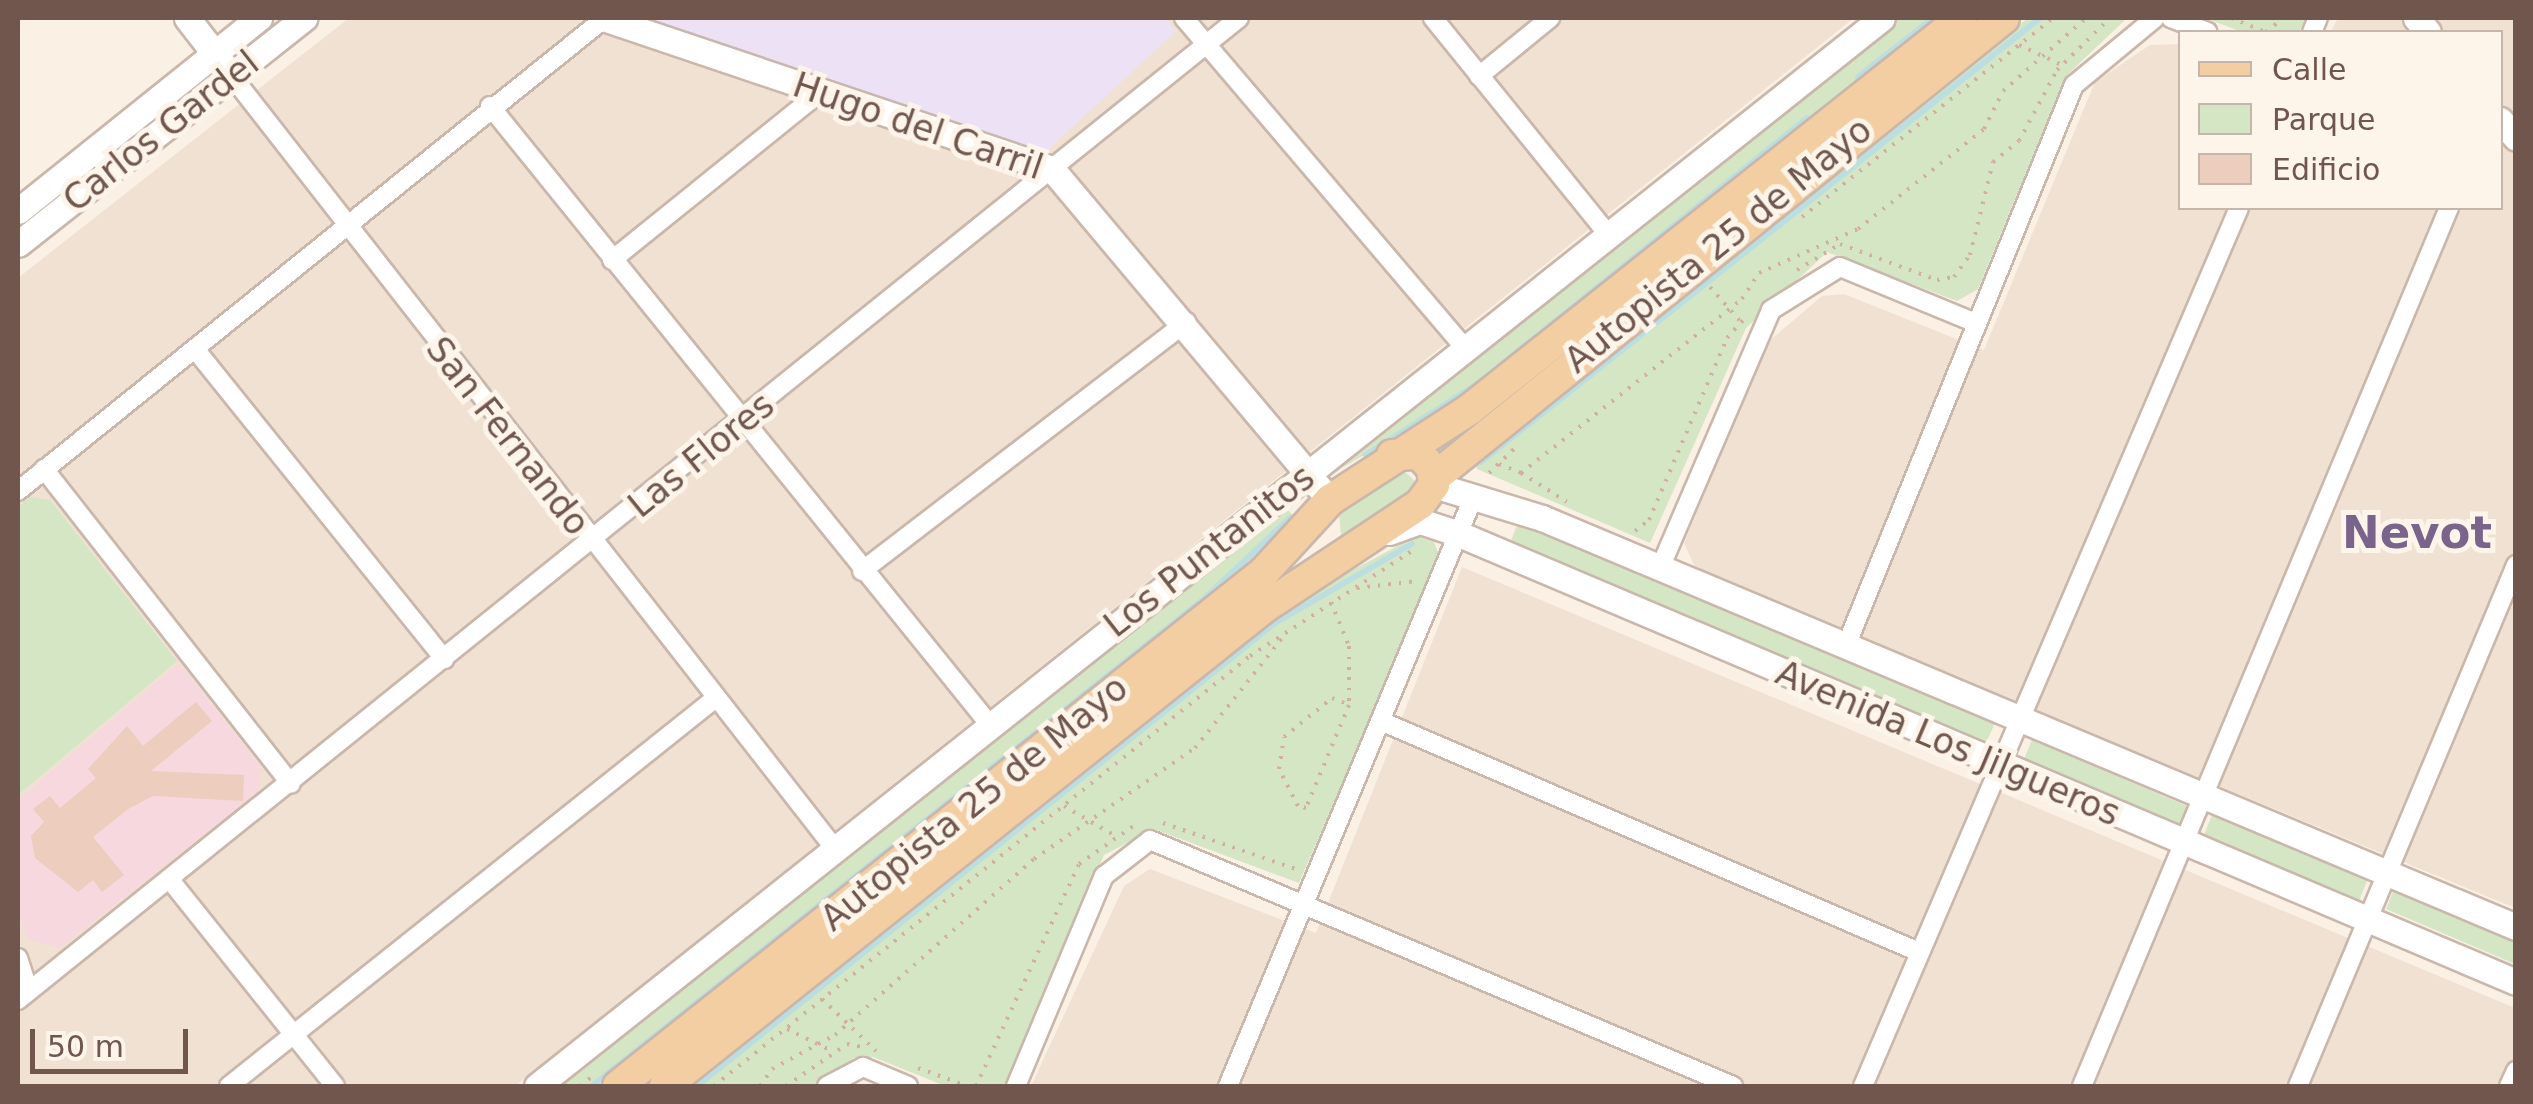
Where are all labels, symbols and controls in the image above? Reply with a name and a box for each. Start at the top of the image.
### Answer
legend [2178,30,2503,210]
street label: Carlos Gardel [55,42,267,220]
text: Calle [2272,52,2346,87]
street label: Hugo del Carril [788,64,1048,188]
text: Parque [2272,102,2375,137]
street label: Autopista 25 de Mayo [1556,108,1880,382]
text: Edificio [2272,152,2380,187]
street label: San Fernando [418,329,598,543]
street label: Las Flores [620,384,782,526]
street label: Los Puntanitos [1096,456,1322,646]
district label: Nevot [2342,506,2492,560]
street label: Avenida Los Jilgueros [1770,651,2126,835]
street label: Autopista 25 de Mayo [812,666,1136,940]
scale bar [35,1009,192,1071]
text: 50 m [47,1029,124,1064]

